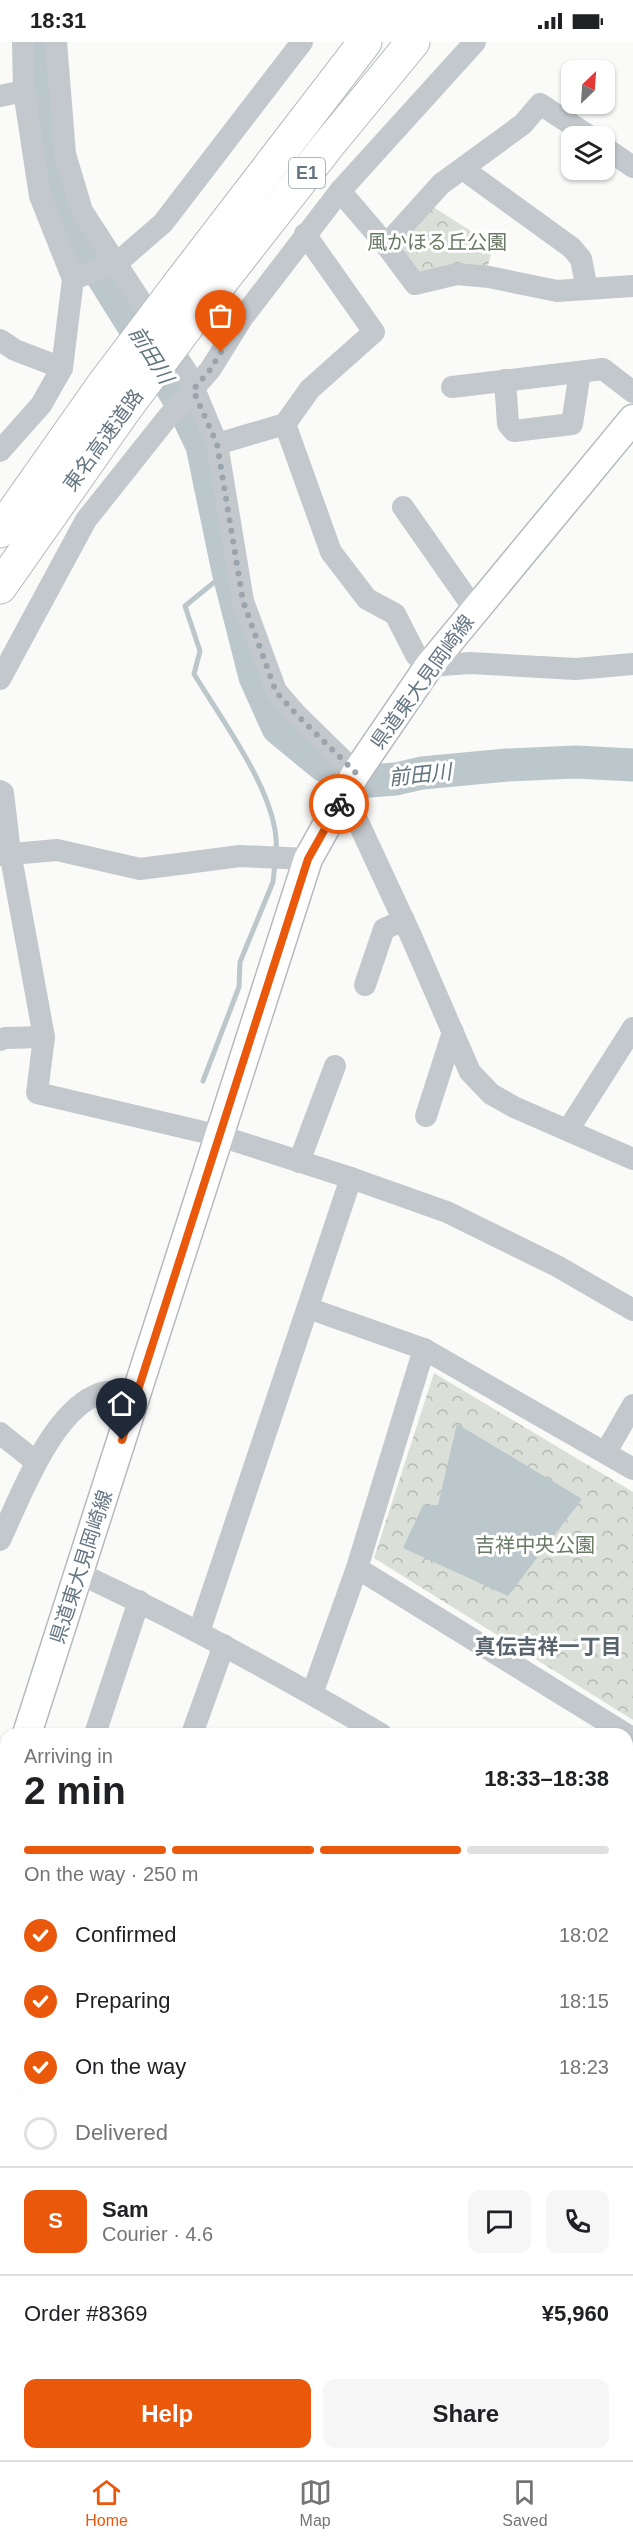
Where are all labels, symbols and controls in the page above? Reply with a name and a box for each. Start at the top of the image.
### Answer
text: 18:31 [30,8,86,33]
north arrow [561,60,615,114]
map controls [561,60,615,180]
button: layers [561,126,615,180]
road number: E1 [289,158,325,188]
park label: 風かほる丘公園 [367,231,507,253]
pin [195,290,246,352]
icon: bag [204,299,237,332]
water label: 前田川 [125,322,179,389]
street label: 東名高速道路 [59,385,147,495]
street label: 県道東大見岡崎線 [366,611,478,753]
water label: 前田川 [387,760,454,789]
courier [309,774,369,834]
icon: bike [323,788,356,821]
pin [96,1378,147,1440]
icon: home [105,1387,138,1420]
street label: 県道東大見岡崎線 [46,1488,116,1646]
park label: 吉祥中央公園 [475,1534,595,1556]
district label: 真伝吉祥一丁目 [475,1635,622,1658]
text: Arriving in [24,1745,113,1767]
text: 18:33–18:38 [484,1766,609,1791]
text: 2 min [24,1769,126,1812]
text: On the way · 250 m [24,1863,199,1885]
icon: check [24,1919,57,1952]
text: Confirmed [75,1922,176,1947]
text: 18:02 [559,1924,609,1946]
icon: check [24,1985,57,2018]
text: Preparing [75,1988,170,2013]
text: 18:15 [559,1990,609,2012]
icon: check [24,2051,57,2084]
text: On the way [75,2054,186,2079]
text: 18:23 [559,2056,609,2078]
text: Delivered [75,2120,168,2145]
button: chat [468,2190,531,2253]
button: phone [546,2190,609,2253]
text: Sam [102,2197,148,2222]
text: S [48,2208,63,2233]
text: Courier · 4.6 [102,2223,213,2245]
text: Order #8369 [24,2301,148,2326]
text: ¥5,960 [542,2301,609,2326]
button: Help [24,2379,311,2448]
button: Share [323,2379,609,2448]
tab: Home [85,2476,128,2530]
tab: Map [299,2476,332,2530]
tab: Saved [502,2476,548,2530]

